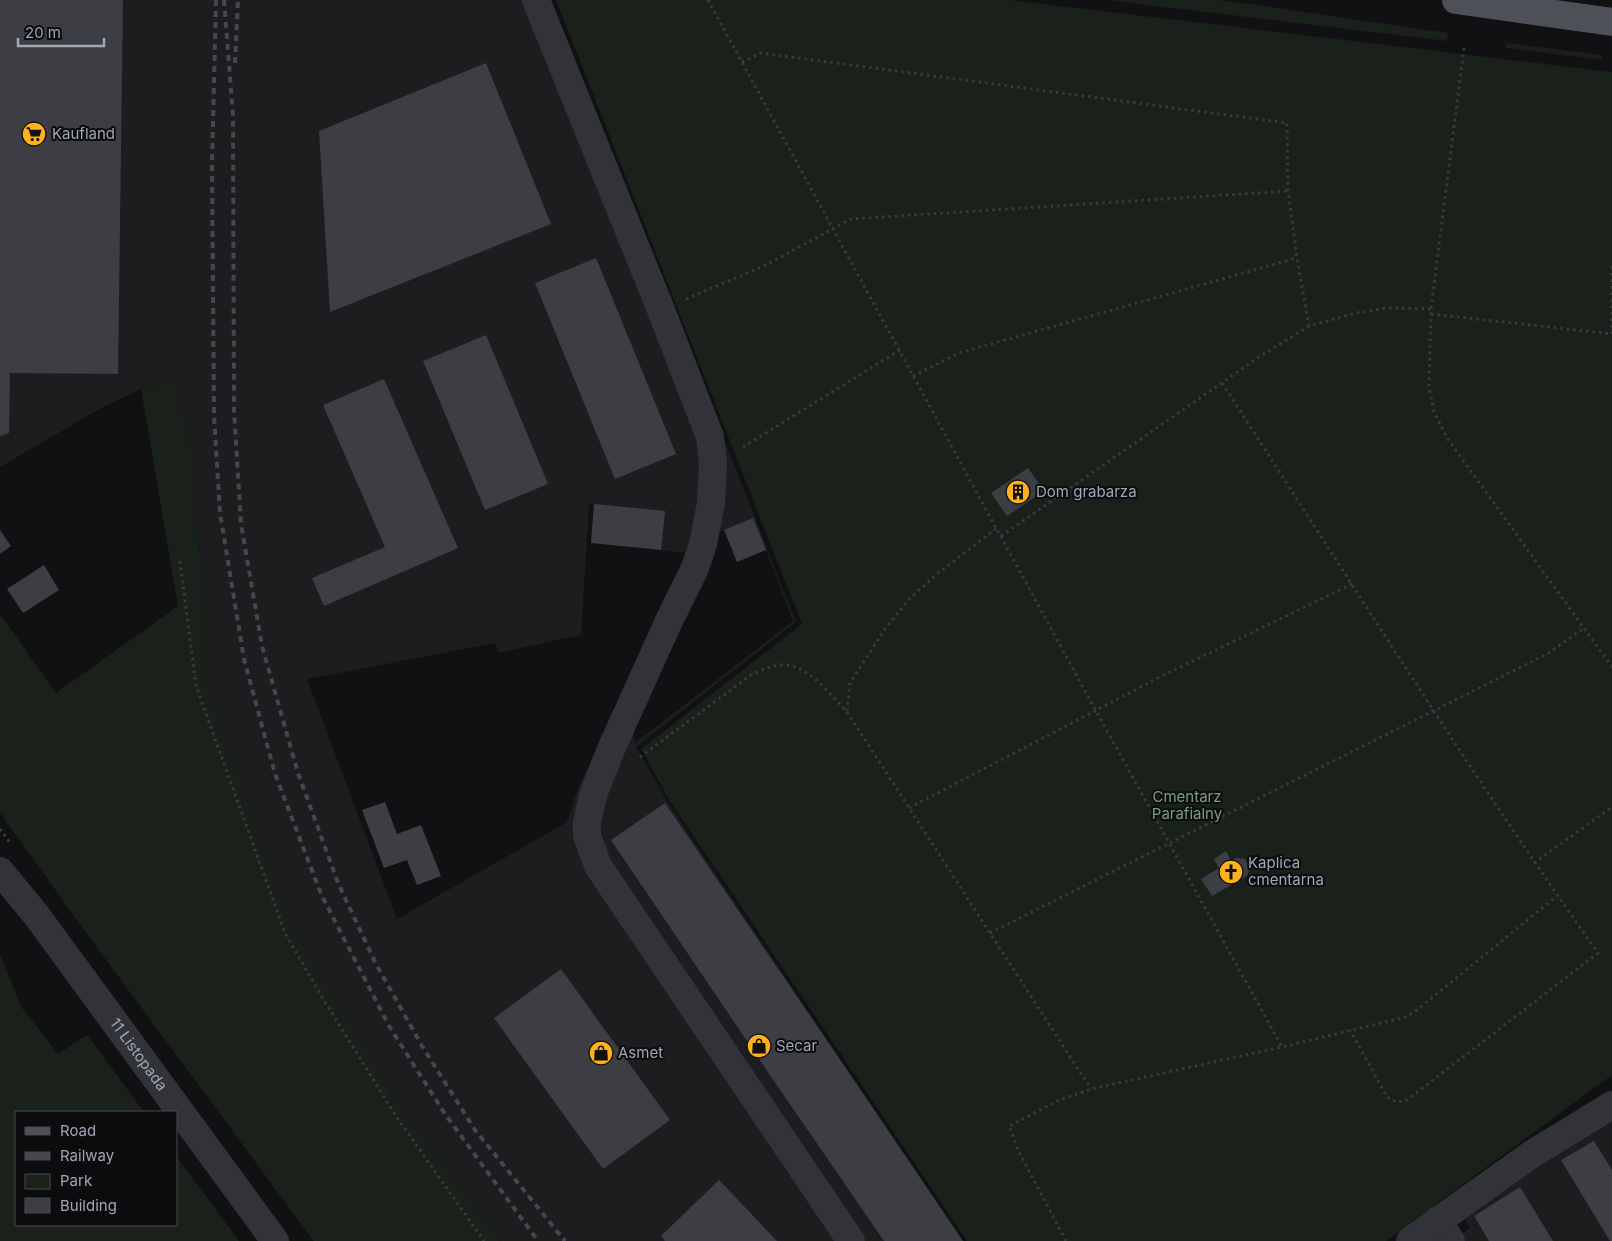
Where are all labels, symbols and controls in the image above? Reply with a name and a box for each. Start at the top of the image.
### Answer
scale bar [18,15,104,47]
text: 20 m [25,23,61,42]
supermarket icon: Kaufland [21,121,47,147]
place label: Kaufland [52,124,115,143]
building icon: Dom grabarza [1005,479,1031,505]
place label: Dom grabarza [1036,482,1137,501]
park label: Cmentarz Parafialny [1152,787,1223,823]
place label: Kaplica cmentarna [1248,853,1324,889]
church icon: Kaplica cmentarna [1218,859,1244,885]
street label: 11 Listopada [106,1014,172,1094]
shop icon: Secar [746,1033,772,1059]
place label: Secar [776,1036,818,1055]
shop icon: Asmet [588,1040,614,1066]
place label: Asmet [618,1043,663,1062]
legend [15,1111,178,1226]
text: Road [60,1121,96,1140]
text: Railway [60,1146,115,1165]
text: Park [60,1171,93,1190]
text: Building [60,1196,117,1215]

